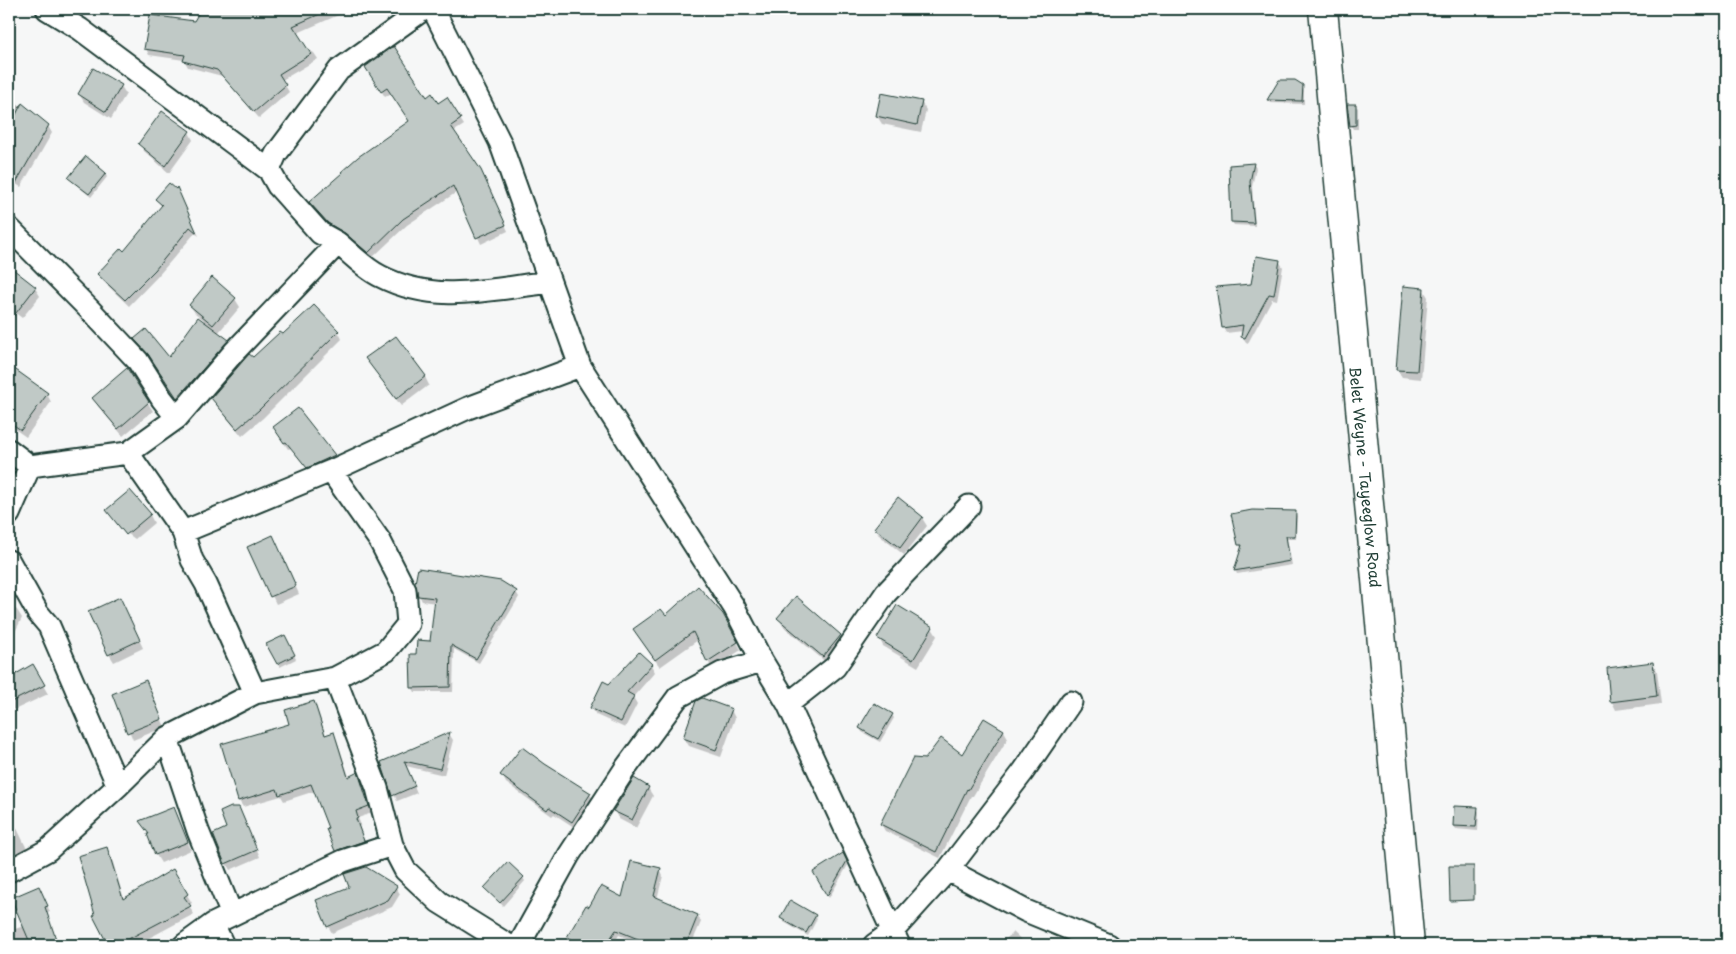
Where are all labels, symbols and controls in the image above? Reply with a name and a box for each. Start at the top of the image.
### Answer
street label: Belet Weyne - Tayeeglow Road [1345,365,1388,589]

